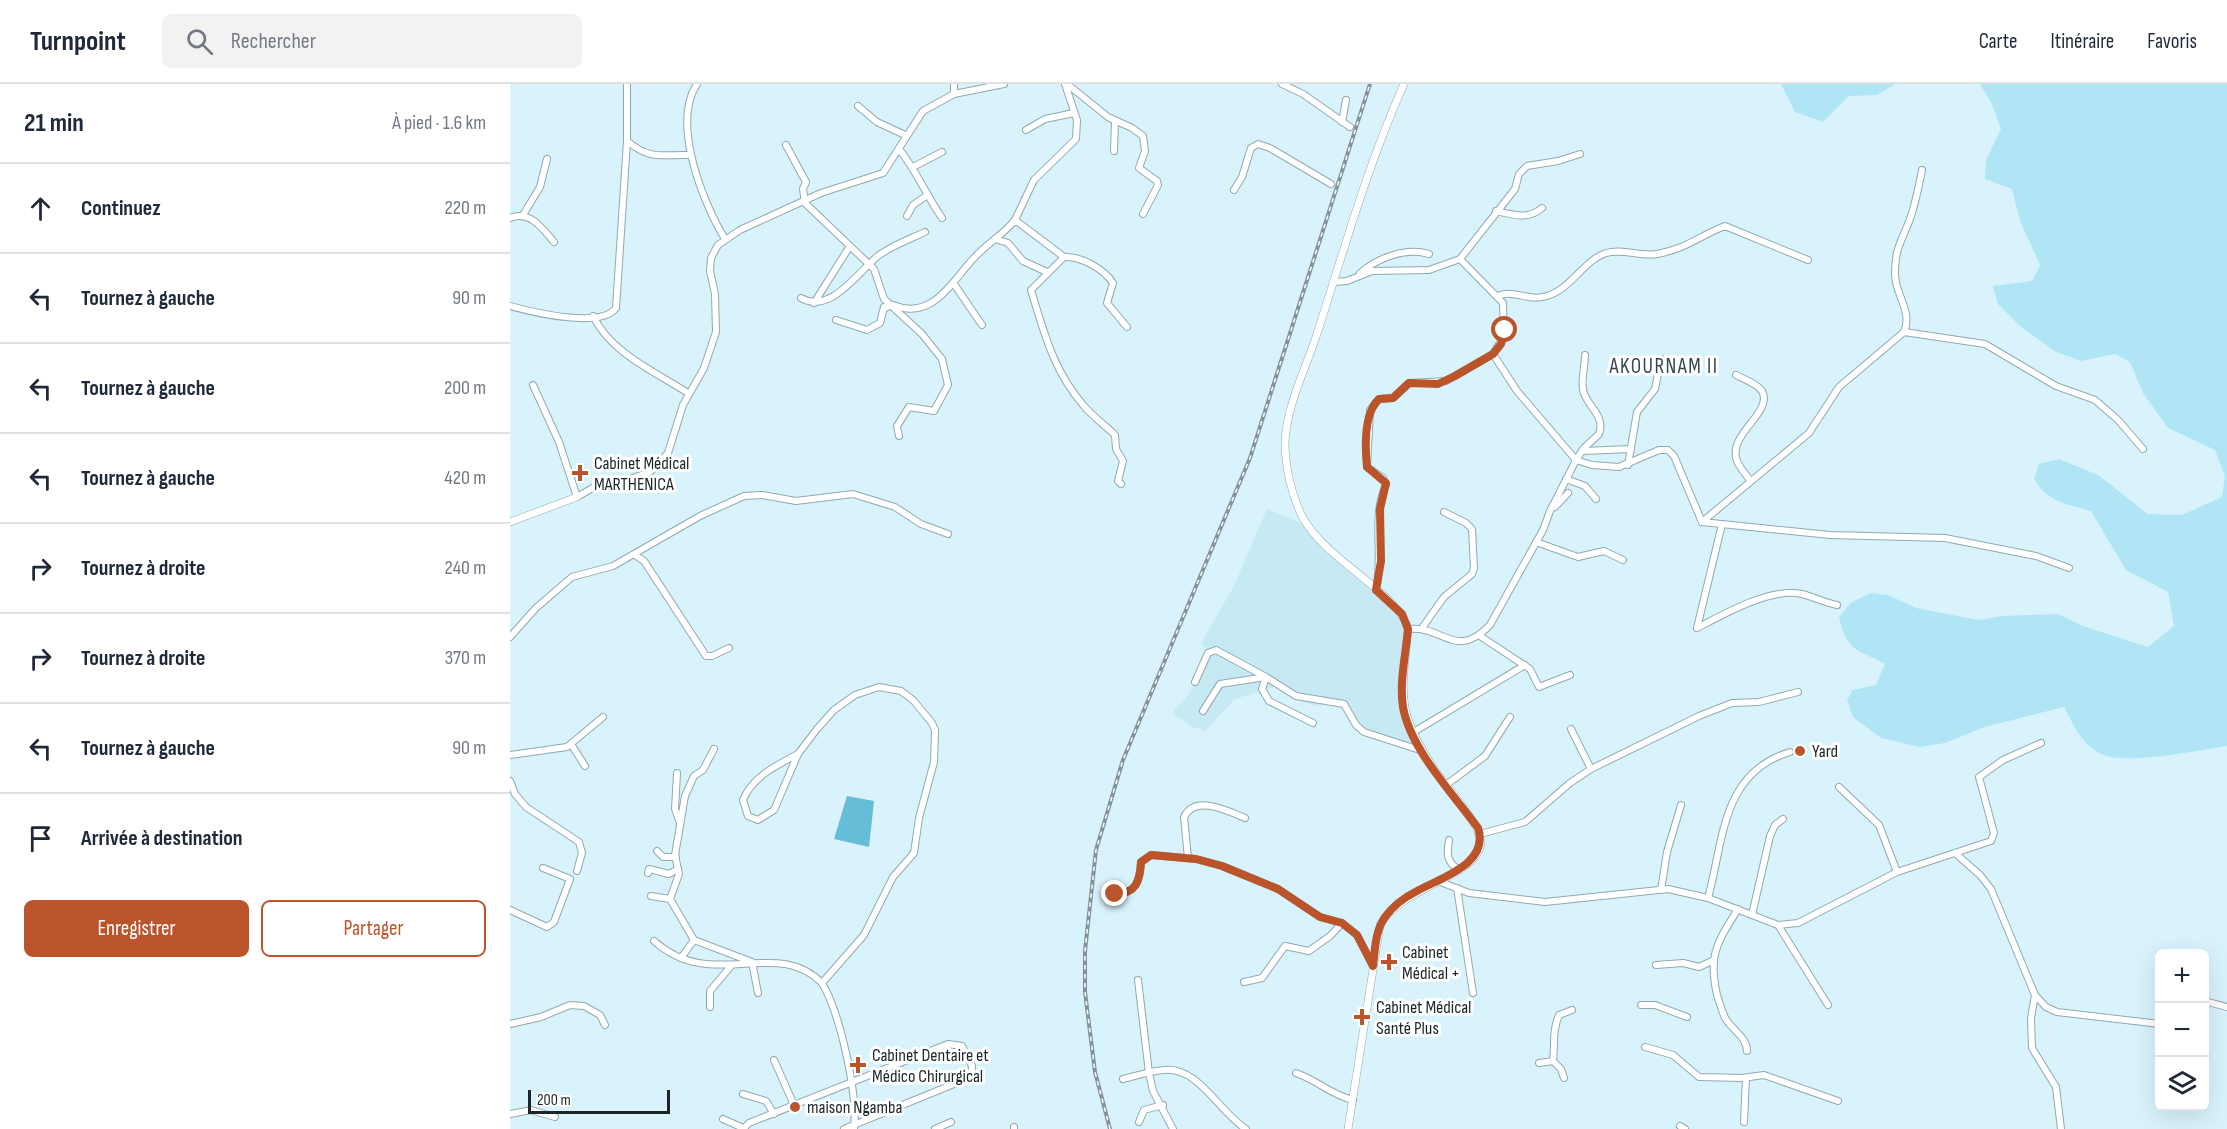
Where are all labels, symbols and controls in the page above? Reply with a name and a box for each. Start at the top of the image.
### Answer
search box [162,14,582,68]
text: Turnpoint [30,25,126,58]
icon: search [183,25,216,58]
text: Rechercher [231,28,316,55]
text: Carte [1979,29,2018,54]
text: Itinéraire [2051,29,2114,54]
text: Favoris [2147,29,2197,54]
text: 21 min [24,108,84,139]
text: À pied · 1.6 km [392,111,486,135]
icon: ahead [24,192,57,225]
text: Continuez [81,195,161,222]
text: 220 m [445,196,486,220]
icon: left [24,282,57,315]
text: Tournez à gauche [81,285,215,312]
text: 90 m [452,286,486,310]
route start [1491,316,1517,342]
district label: AKOURNAM II [1608,354,1719,379]
icon: left [24,372,57,405]
text: Tournez à gauche [81,375,215,402]
text: 200 m [444,376,486,400]
place label: Cabinet Médical MARTHENICA [594,453,689,495]
icon: left [24,462,57,495]
marker: Cabinet Médical MARTHENICA [571,464,589,482]
text: Tournez à gauche [81,465,215,492]
text: 420 m [444,466,486,490]
icon: right [24,552,57,585]
text: Tournez à droite [81,555,206,582]
text: 240 m [445,556,486,580]
icon: right [24,642,57,675]
text: Tournez à droite [81,645,206,672]
text: 370 m [445,646,486,670]
icon: left [24,732,57,765]
text: Tournez à gauche [81,735,215,762]
text: 90 m [452,736,486,760]
place label: Yard [1812,741,1838,762]
marker: Yard [1793,744,1807,758]
icon: arrive [24,822,57,855]
text: Arrivée à destination [81,825,243,852]
route end [1101,880,1127,906]
button: Enregistrer [24,900,249,957]
button: Partager [261,900,486,957]
place label: Cabinet Médical + [1402,942,1460,984]
map controls [2155,949,2209,1111]
button: + [2155,949,2209,1003]
marker: Cabinet Médical + [1380,953,1398,971]
place label: Cabinet Médical Santé Plus [1376,997,1471,1039]
button: − [2155,1003,2209,1057]
marker: Cabinet Médical Santé Plus [1353,1008,1371,1026]
place label: Cabinet Dentaire et Médico Chirurgical [872,1045,989,1087]
marker: Cabinet Dentaire et Médico Chirurgical [849,1056,867,1074]
button: layers [2155,1057,2209,1111]
scale bar [528,1087,670,1114]
text: 200 m [537,1091,571,1110]
place label: maison Ngamba [807,1097,902,1118]
marker: maison Ngamba [788,1100,802,1114]

